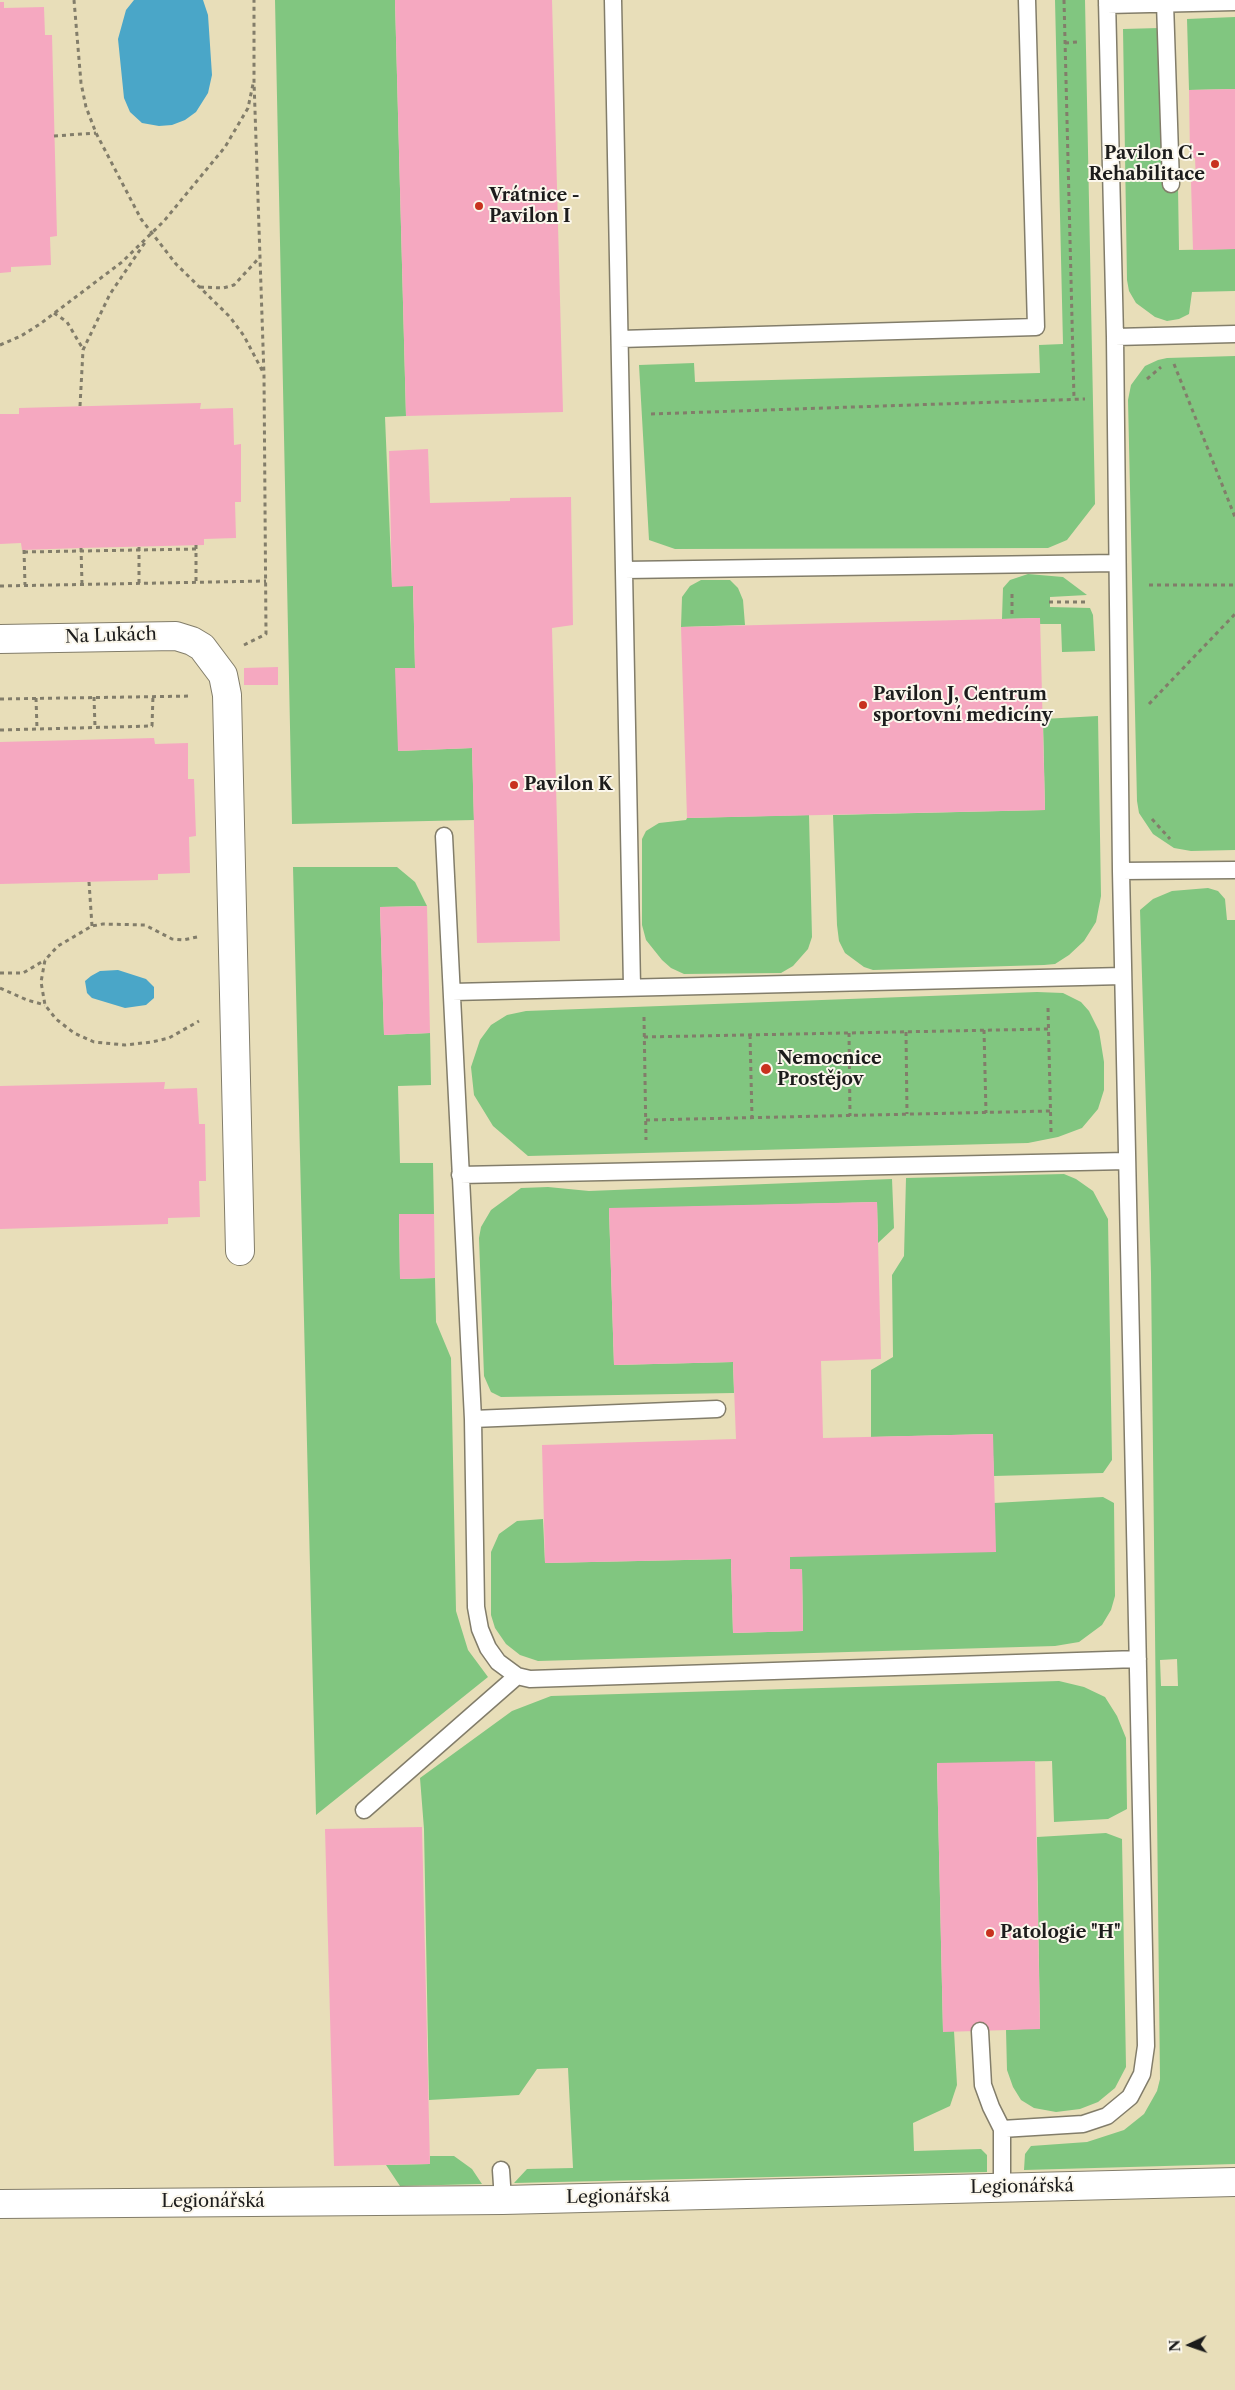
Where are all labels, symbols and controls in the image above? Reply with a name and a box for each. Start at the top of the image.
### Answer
place label: Pavilon C - Rehabilitace [1089,143,1205,186]
marker: Pavilon C - Rehabilitace [1209,158,1221,170]
place label: Vrátnice - Pavilon I [489,185,580,228]
marker: Vrátnice - Pavilon I [473,200,485,212]
street label: Na Lukách [65,624,157,648]
place label: Pavilon J, Centrum sportovní medicíny [873,684,1053,726]
marker: Pavilon J, Centrum sportovní medicíny [857,699,869,711]
place label: Pavilon K [524,774,612,796]
marker: Pavilon K [508,779,520,791]
place label: Nemocnice Prostějov [777,1048,882,1090]
marker: Nemocnice Prostějov [759,1062,773,1076]
place label: Patologie "H" [1000,1922,1121,1944]
marker: Patologie "H" [984,1927,996,1939]
street label: Legionářská [970,2175,1074,2199]
street label: Legionářská [566,2185,670,2209]
street label: Legionářská [161,2191,265,2213]
north arrow [1165,2320,1215,2370]
text: N [1166,2339,1184,2352]

